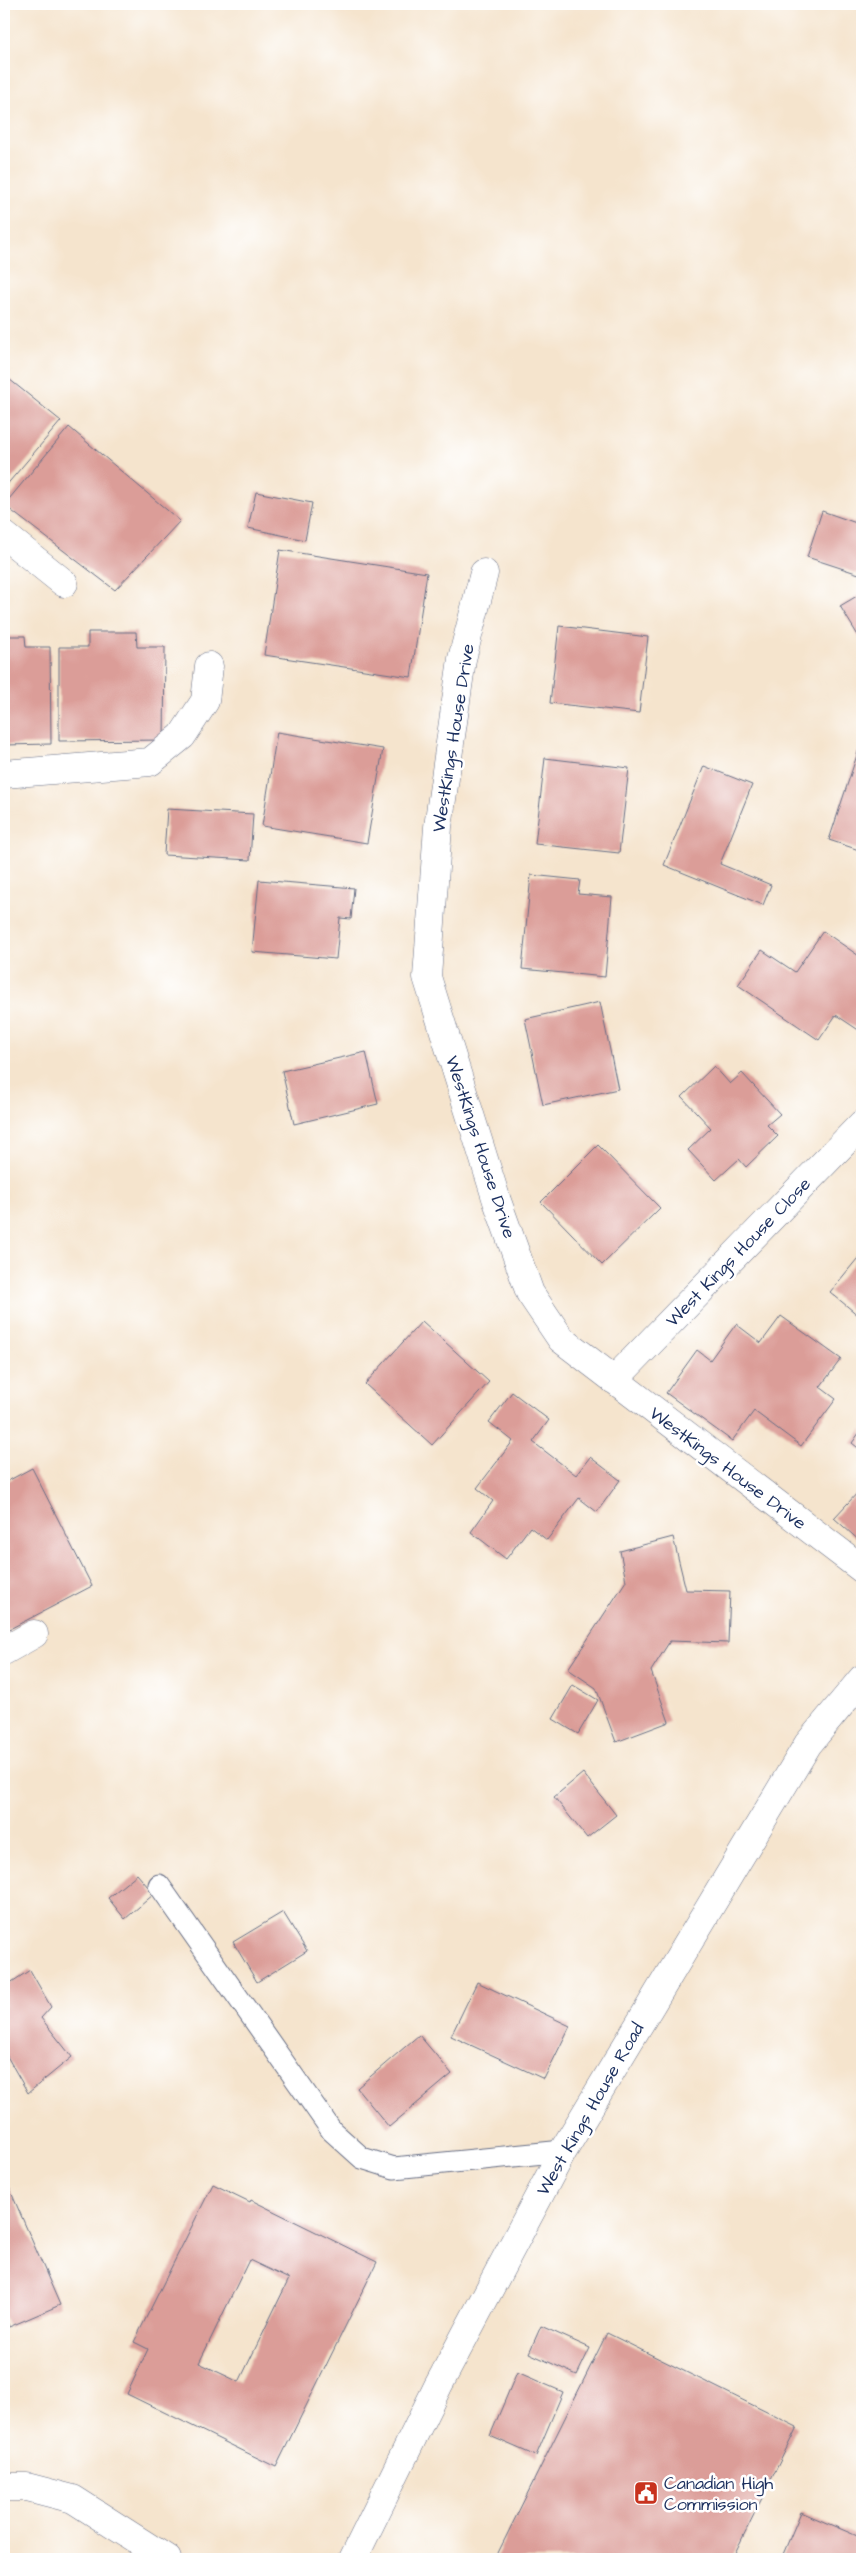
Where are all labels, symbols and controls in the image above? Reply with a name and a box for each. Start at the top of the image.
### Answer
street label: WestKings House Drive [426,642,482,834]
street label: WestKings House Drive [438,1053,522,1242]
street label: West Kings House Close [660,1172,817,1333]
street label: WestKings House Drive [643,1401,812,1537]
street label: West Kings House Road [531,2018,651,2201]
place label: Canadian High Commission [664,2471,773,2517]
public building icon: Canadian High Commission [633,2480,659,2506]

